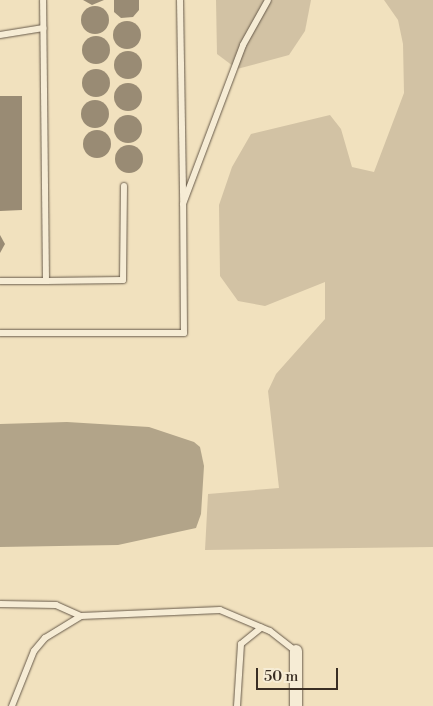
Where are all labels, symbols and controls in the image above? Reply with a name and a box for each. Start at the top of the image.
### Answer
scale bar [258,658,340,690]
text: 50 m [264,667,298,686]

